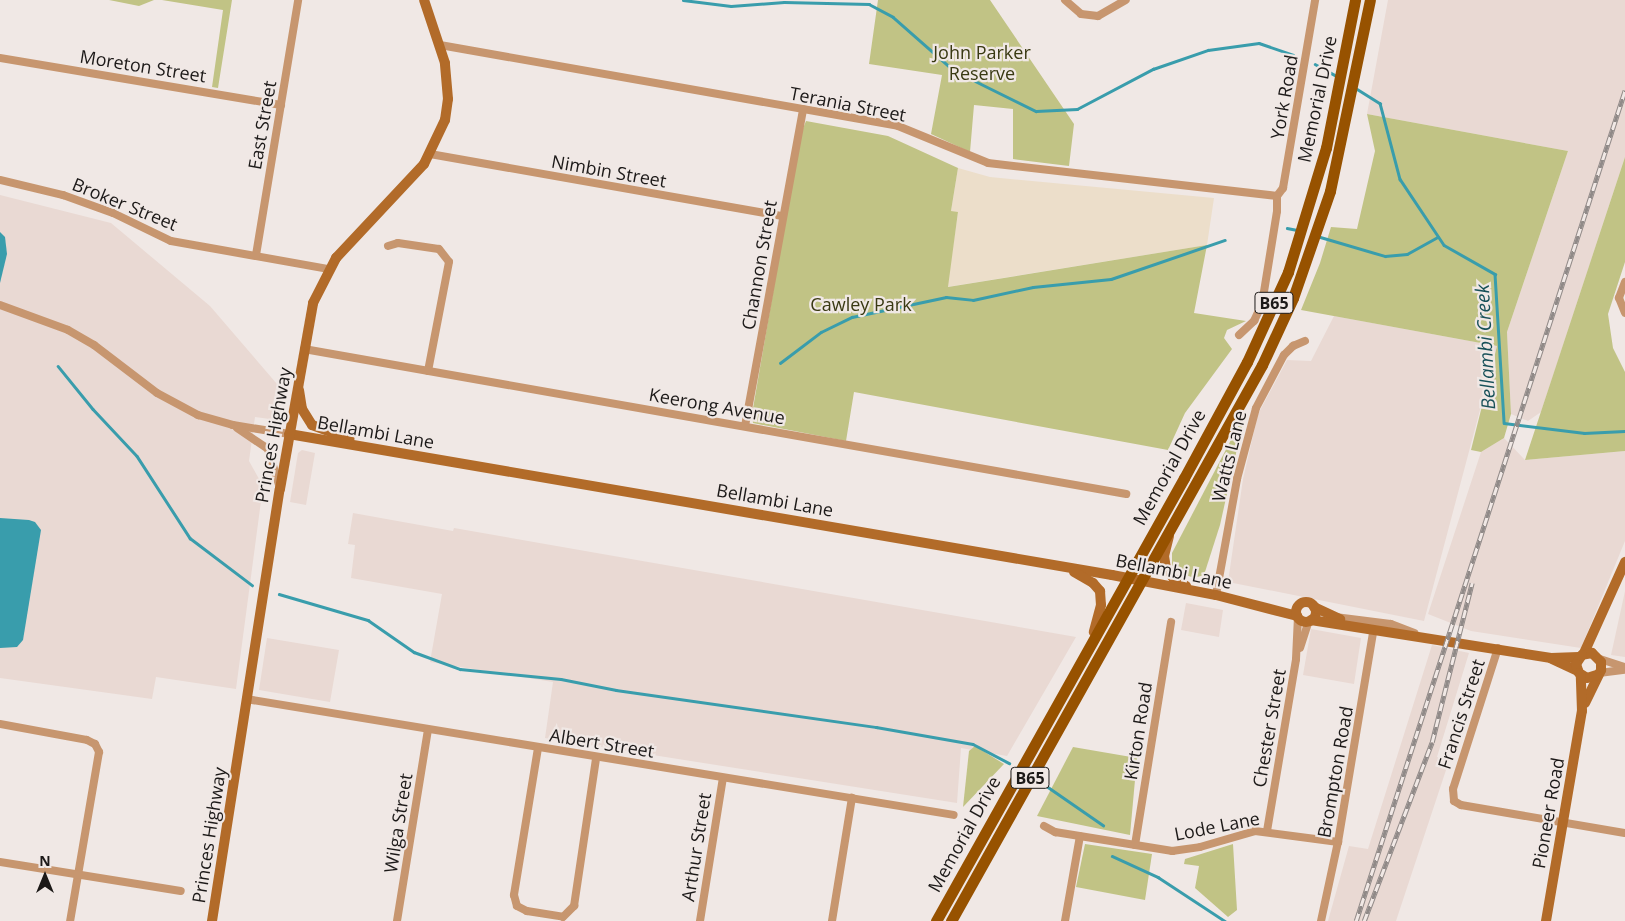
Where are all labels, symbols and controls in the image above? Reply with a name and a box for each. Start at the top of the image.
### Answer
street label: Memorial Drive [1293,34,1341,164]
park label: John Parker Reserve [933,42,1031,84]
street label: Moreton Street [78,45,208,87]
street label: York Road [1266,53,1302,141]
street label: East Street [244,79,280,171]
street label: Terania Street [788,82,908,126]
street label: Nimbin Street [550,150,668,192]
street label: Broker Street [69,173,181,235]
street label: Channon Street [737,198,781,332]
water label: Bellambi Creek [1471,284,1501,410]
road number: B65 [1254,290,1294,316]
park label: Cawley Park [810,293,912,315]
street label: Princes Highway [250,365,296,505]
street label: Keerong Avenue [647,383,787,429]
street label: Memorial Drive [1128,405,1210,529]
street label: Watts Lane [1207,408,1251,504]
street label: Bellambi Lane [316,411,436,453]
street label: Bellambi Lane [715,479,835,521]
street label: Bellambi Lane [1114,549,1234,593]
street label: Francis Street [1433,656,1489,772]
street label: Chester Street [1248,667,1290,789]
street label: Kirton Road [1120,681,1156,781]
street label: Brompton Road [1313,704,1357,840]
street label: Albert Street [548,724,656,762]
street label: Pioneer Road [1528,756,1568,870]
road number: B65 [1010,764,1050,791]
street label: Princes Highway [188,765,230,905]
street label: Wilga Street [379,772,417,874]
street label: Memorial Drive [923,772,1005,896]
street label: Arthur Street [677,791,715,903]
street label: Lode Lane [1172,807,1262,845]
north arrow [20,851,70,901]
text: N [39,851,51,870]

